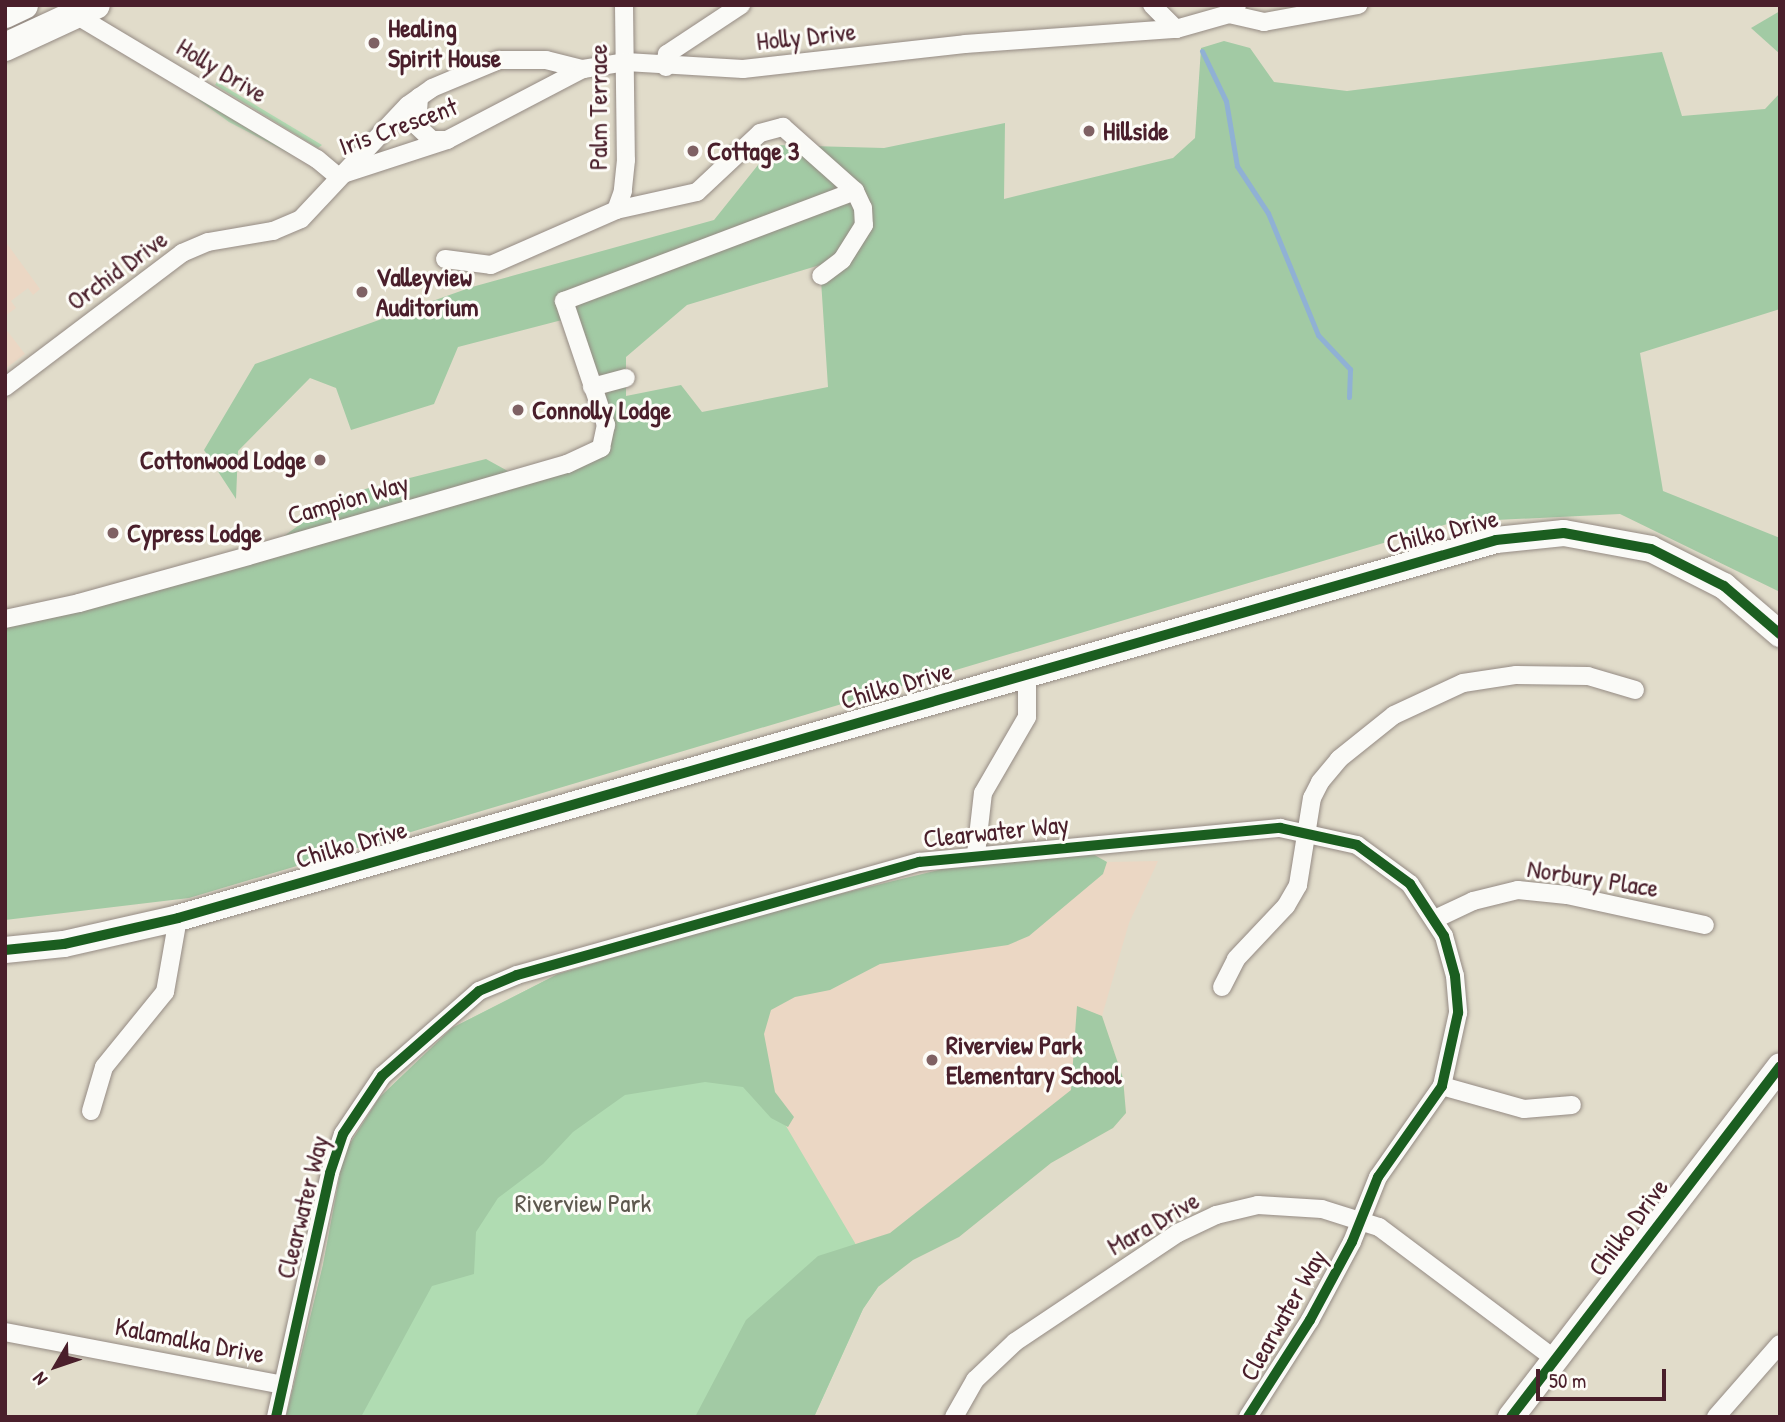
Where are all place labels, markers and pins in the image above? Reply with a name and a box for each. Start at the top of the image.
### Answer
place label: Healing Spirit House [388,12,501,74]
marker: Healing Spirit House [366,35,382,51]
place label: Hillside [1103,115,1169,147]
marker: Hillside [1081,123,1097,139]
place label: Cottage 3 [707,135,799,167]
marker: Cottage 3 [685,143,701,159]
place label: Valleyview Auditorium [376,261,478,322]
marker: Valleyview Auditorium [354,284,370,300]
place label: Connolly Lodge [532,394,671,426]
marker: Connolly Lodge [510,402,526,418]
place label: Cottonwood Lodge [140,444,306,476]
marker: Cottonwood Lodge [312,452,328,468]
place label: Cypress Lodge [127,517,262,549]
marker: Cypress Lodge [105,525,121,541]
place label: Riverview Park Elementary School [946,1029,1121,1090]
marker: Riverview Park Elementary School [924,1052,940,1068]

